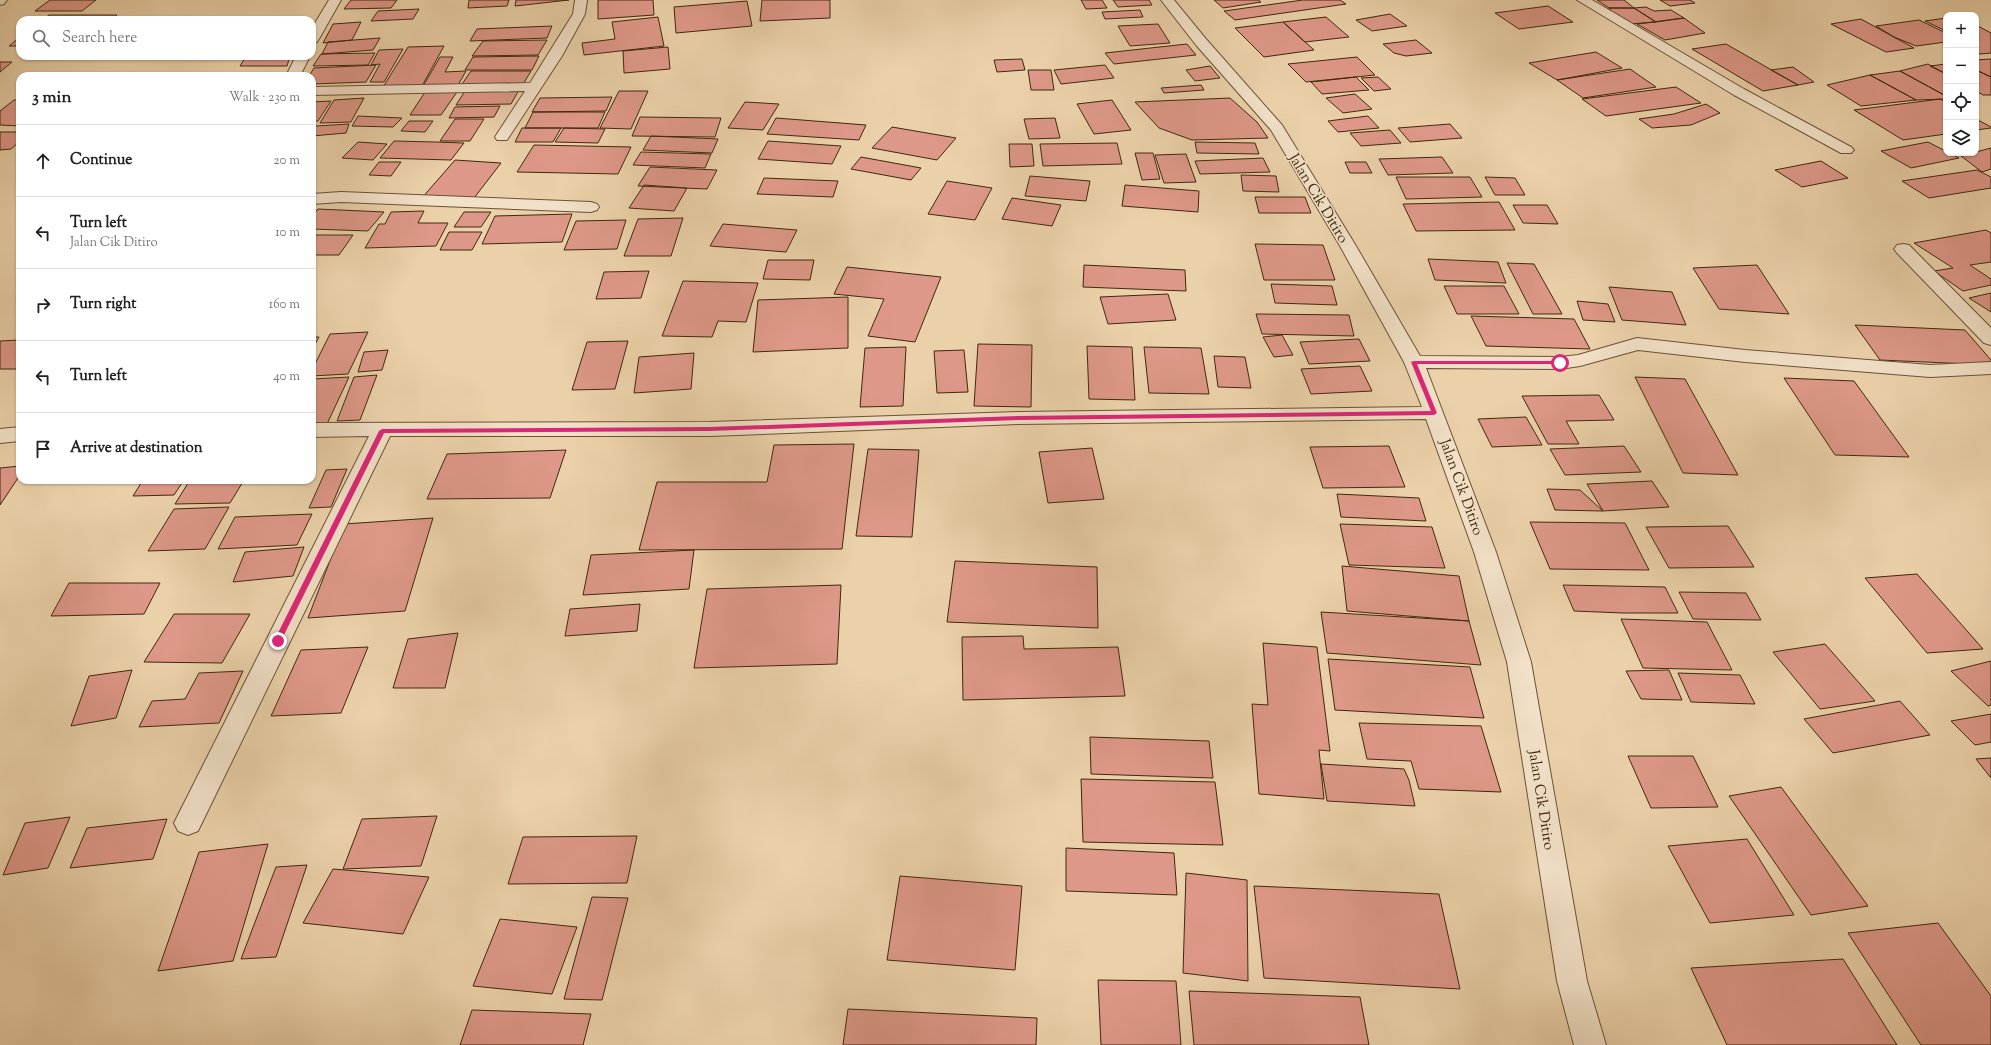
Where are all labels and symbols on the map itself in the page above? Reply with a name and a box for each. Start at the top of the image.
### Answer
street label: Jalan Cik Ditiro [1282,149,1353,248]
route start [1551,354,1569,372]
street label: Jalan Cik Ditiro [1433,435,1488,539]
route end [269,632,287,650]
street label: Jalan Cik Ditiro [1522,748,1559,852]

